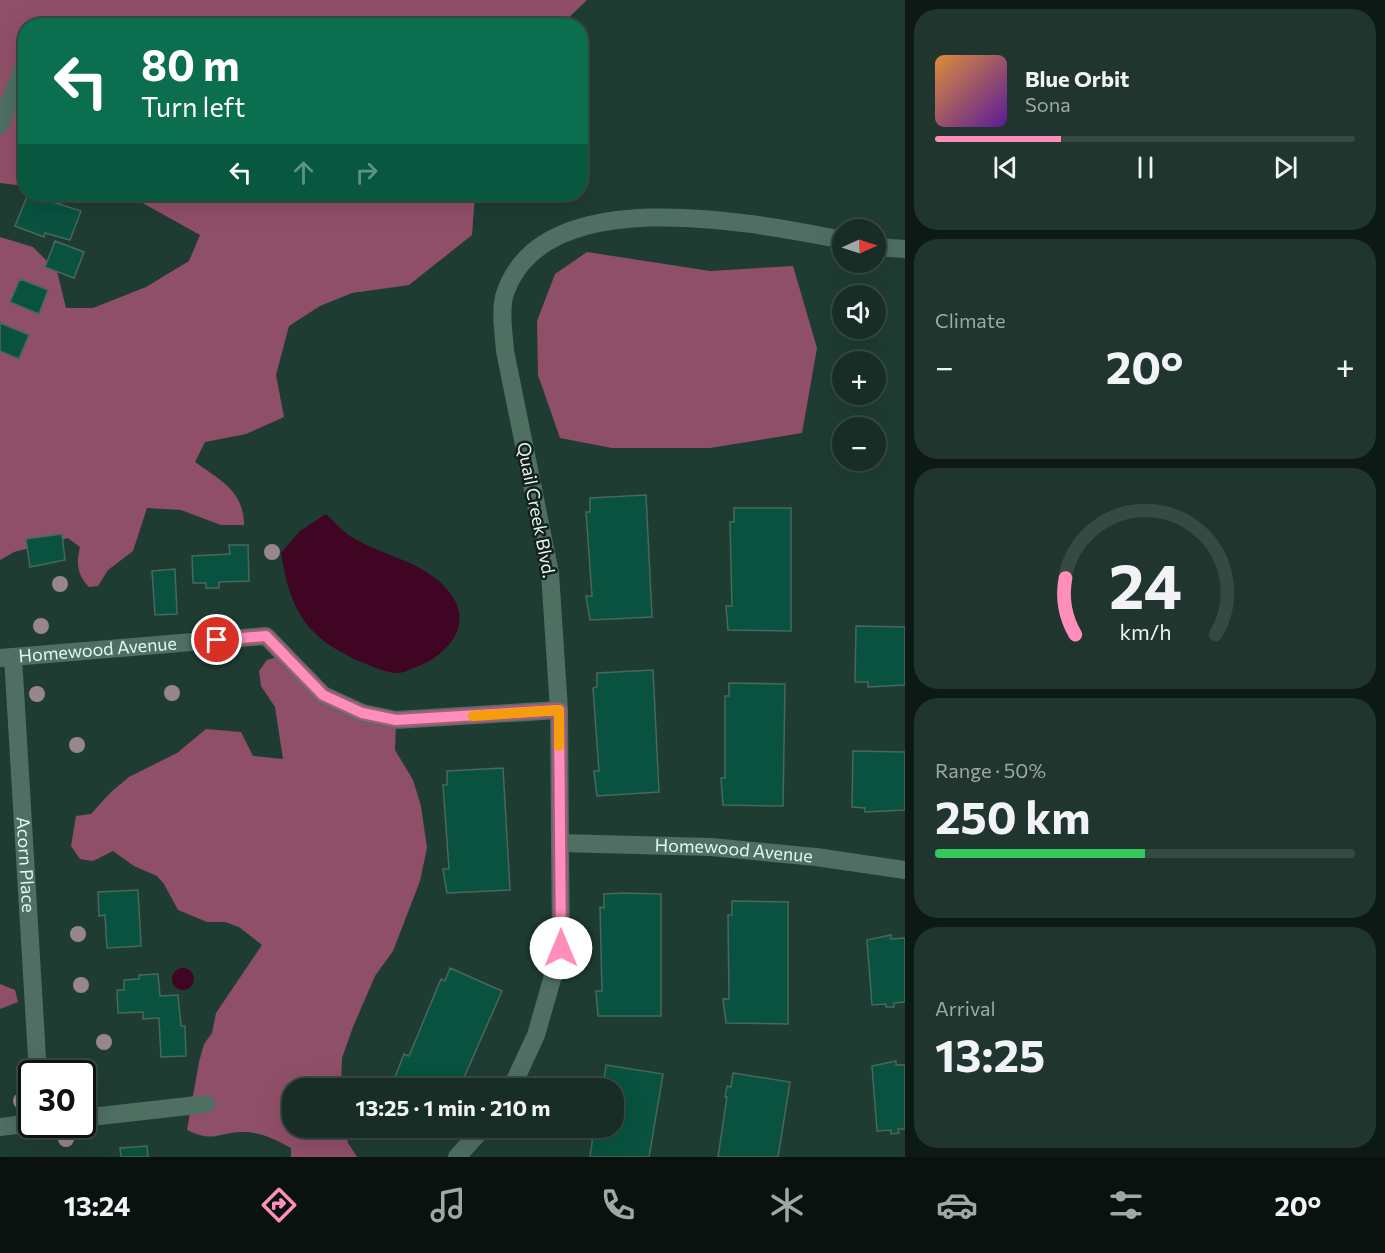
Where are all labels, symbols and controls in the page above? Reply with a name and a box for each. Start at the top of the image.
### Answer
text: 80 m [141,38,240,90]
icon: left [42,42,120,120]
text: Blue Orbit [1025,65,1129,92]
text: Turn left [141,90,245,123]
text: Sona [1025,92,1071,116]
icon: previous [989,151,1022,184]
icon: pause [1129,151,1162,184]
icon: next [1269,151,1302,184]
icon: left [224,156,257,189]
icon: ahead [287,156,320,189]
icon: right [350,156,383,189]
north arrow [832,219,886,273]
map controls [832,219,886,471]
button: sound [832,285,886,339]
text: Climate [935,308,1005,332]
text: 20° [1106,338,1184,393]
text: − [935,345,954,386]
text: + [1336,345,1355,386]
button: + [832,351,886,405]
button: − [832,417,886,471]
street label: Quail Creek Blvd. [513,440,561,580]
text: 24 [1109,547,1181,623]
pin [191,614,242,665]
text: km/h [1119,619,1171,645]
icon: arrive [200,623,233,656]
street label: Homewood Avenue [18,631,178,666]
text: Range · 50% [935,758,1046,782]
text: 250 km [935,788,1090,843]
street label: Acorn Place [13,816,40,913]
street label: Homewood Avenue [654,834,814,867]
position arrow [529,916,593,980]
text: Arrival [935,996,996,1020]
text: 13:25 [935,1026,1045,1081]
speed limit sign: 30 [18,1060,96,1138]
text: 13:25 · 1 min · 210 m [355,1094,551,1121]
icon: directions [258,1184,300,1226]
icon: music [427,1184,469,1226]
icon: phone [597,1184,639,1226]
icon: climate [766,1184,808,1226]
icon: car [936,1184,978,1226]
icon: filters [1105,1184,1147,1226]
text: 13:24 [64,1189,130,1222]
text: 20° [1275,1189,1321,1222]

